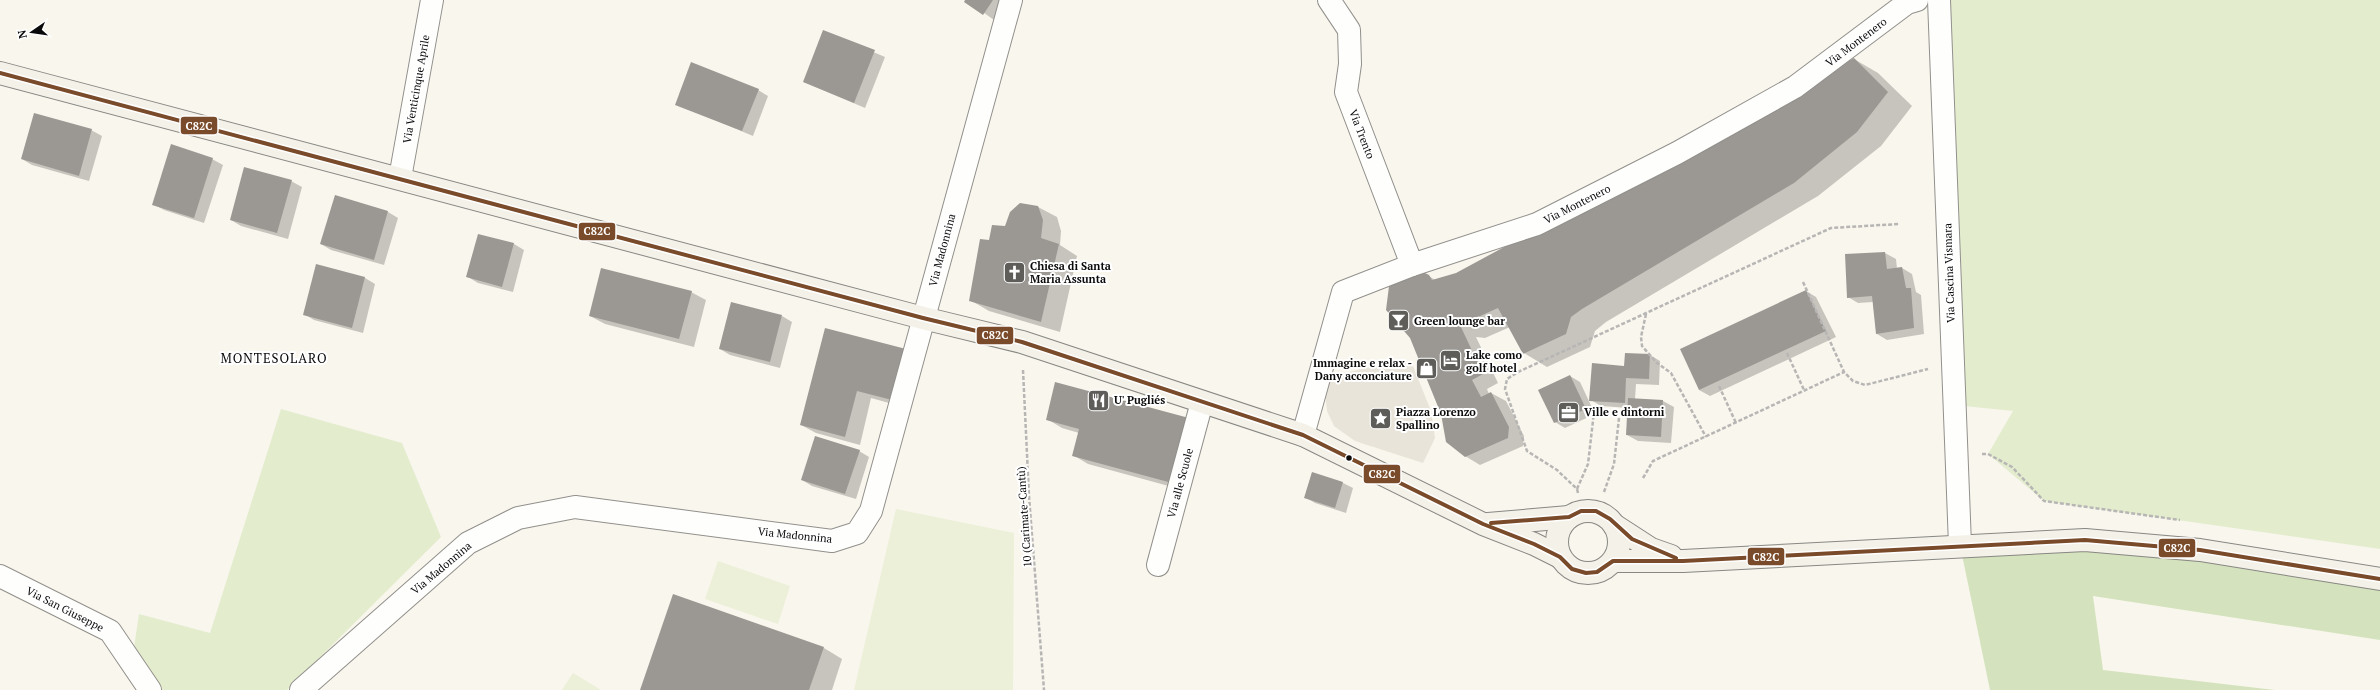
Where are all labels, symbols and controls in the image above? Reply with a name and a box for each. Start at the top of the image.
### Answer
north arrow [12,12,52,52]
street label: Via Montenero [1823,14,1889,70]
text: N [14,28,30,40]
street label: Via Venticinque Aprile [400,33,433,144]
street label: Via Trento [1346,107,1378,161]
line badge: C82C [180,116,218,135]
text: C82C [186,119,212,133]
street label: Via Montenero [1541,181,1613,227]
street label: Via Madonnina [926,212,959,288]
line badge: C82C [578,222,616,241]
street label: Via Cascina Vismara [1940,222,1958,323]
text: C82C [584,224,610,238]
church icon: Chiesa di Santa Maria Assunta [1001,259,1027,285]
place label: Chiesa di Santa Maria Assunta [1030,259,1111,286]
bar icon: Green lounge bar [1385,308,1411,334]
place label: Green lounge bar [1414,314,1505,328]
line badge: C82C [976,326,1014,345]
text: C82C [982,328,1008,342]
hotel icon: Lake como golf hotel [1437,348,1463,374]
place label: Lake como golf hotel [1466,348,1523,375]
district label: MONTESOLARO [220,349,328,367]
place label: Immagine e relax - Dany acconciature [1313,356,1412,383]
shop icon: Immagine e relax - Dany acconciature [1414,356,1440,382]
restaurant icon: U' Pugliés [1086,387,1112,413]
place label: U' Pugliés [1114,393,1165,407]
office icon: Ville e dintorni [1556,399,1582,425]
place icon: Piazza Lorenzo Spallino [1368,405,1394,431]
place label: Piazza Lorenzo Spallino [1396,405,1476,432]
place label: Ville e dintorni [1584,405,1665,419]
street label: Via alle Scuole [1164,446,1196,519]
unlabelled marker [1344,453,1354,463]
line badge: C82C [1363,464,1401,484]
street label: 10 (Carimate-Cantù) [1013,466,1035,568]
text: C82C [1369,467,1395,481]
street label: Via Madonnina [757,524,833,546]
street label: Via Madonnina [408,538,474,597]
line badge: C82C [2158,538,2196,558]
text: C82C [2164,541,2190,555]
line badge: C82C [1747,547,1785,566]
text: C82C [1753,550,1779,564]
street label: Via San Giuseppe [24,583,107,635]

